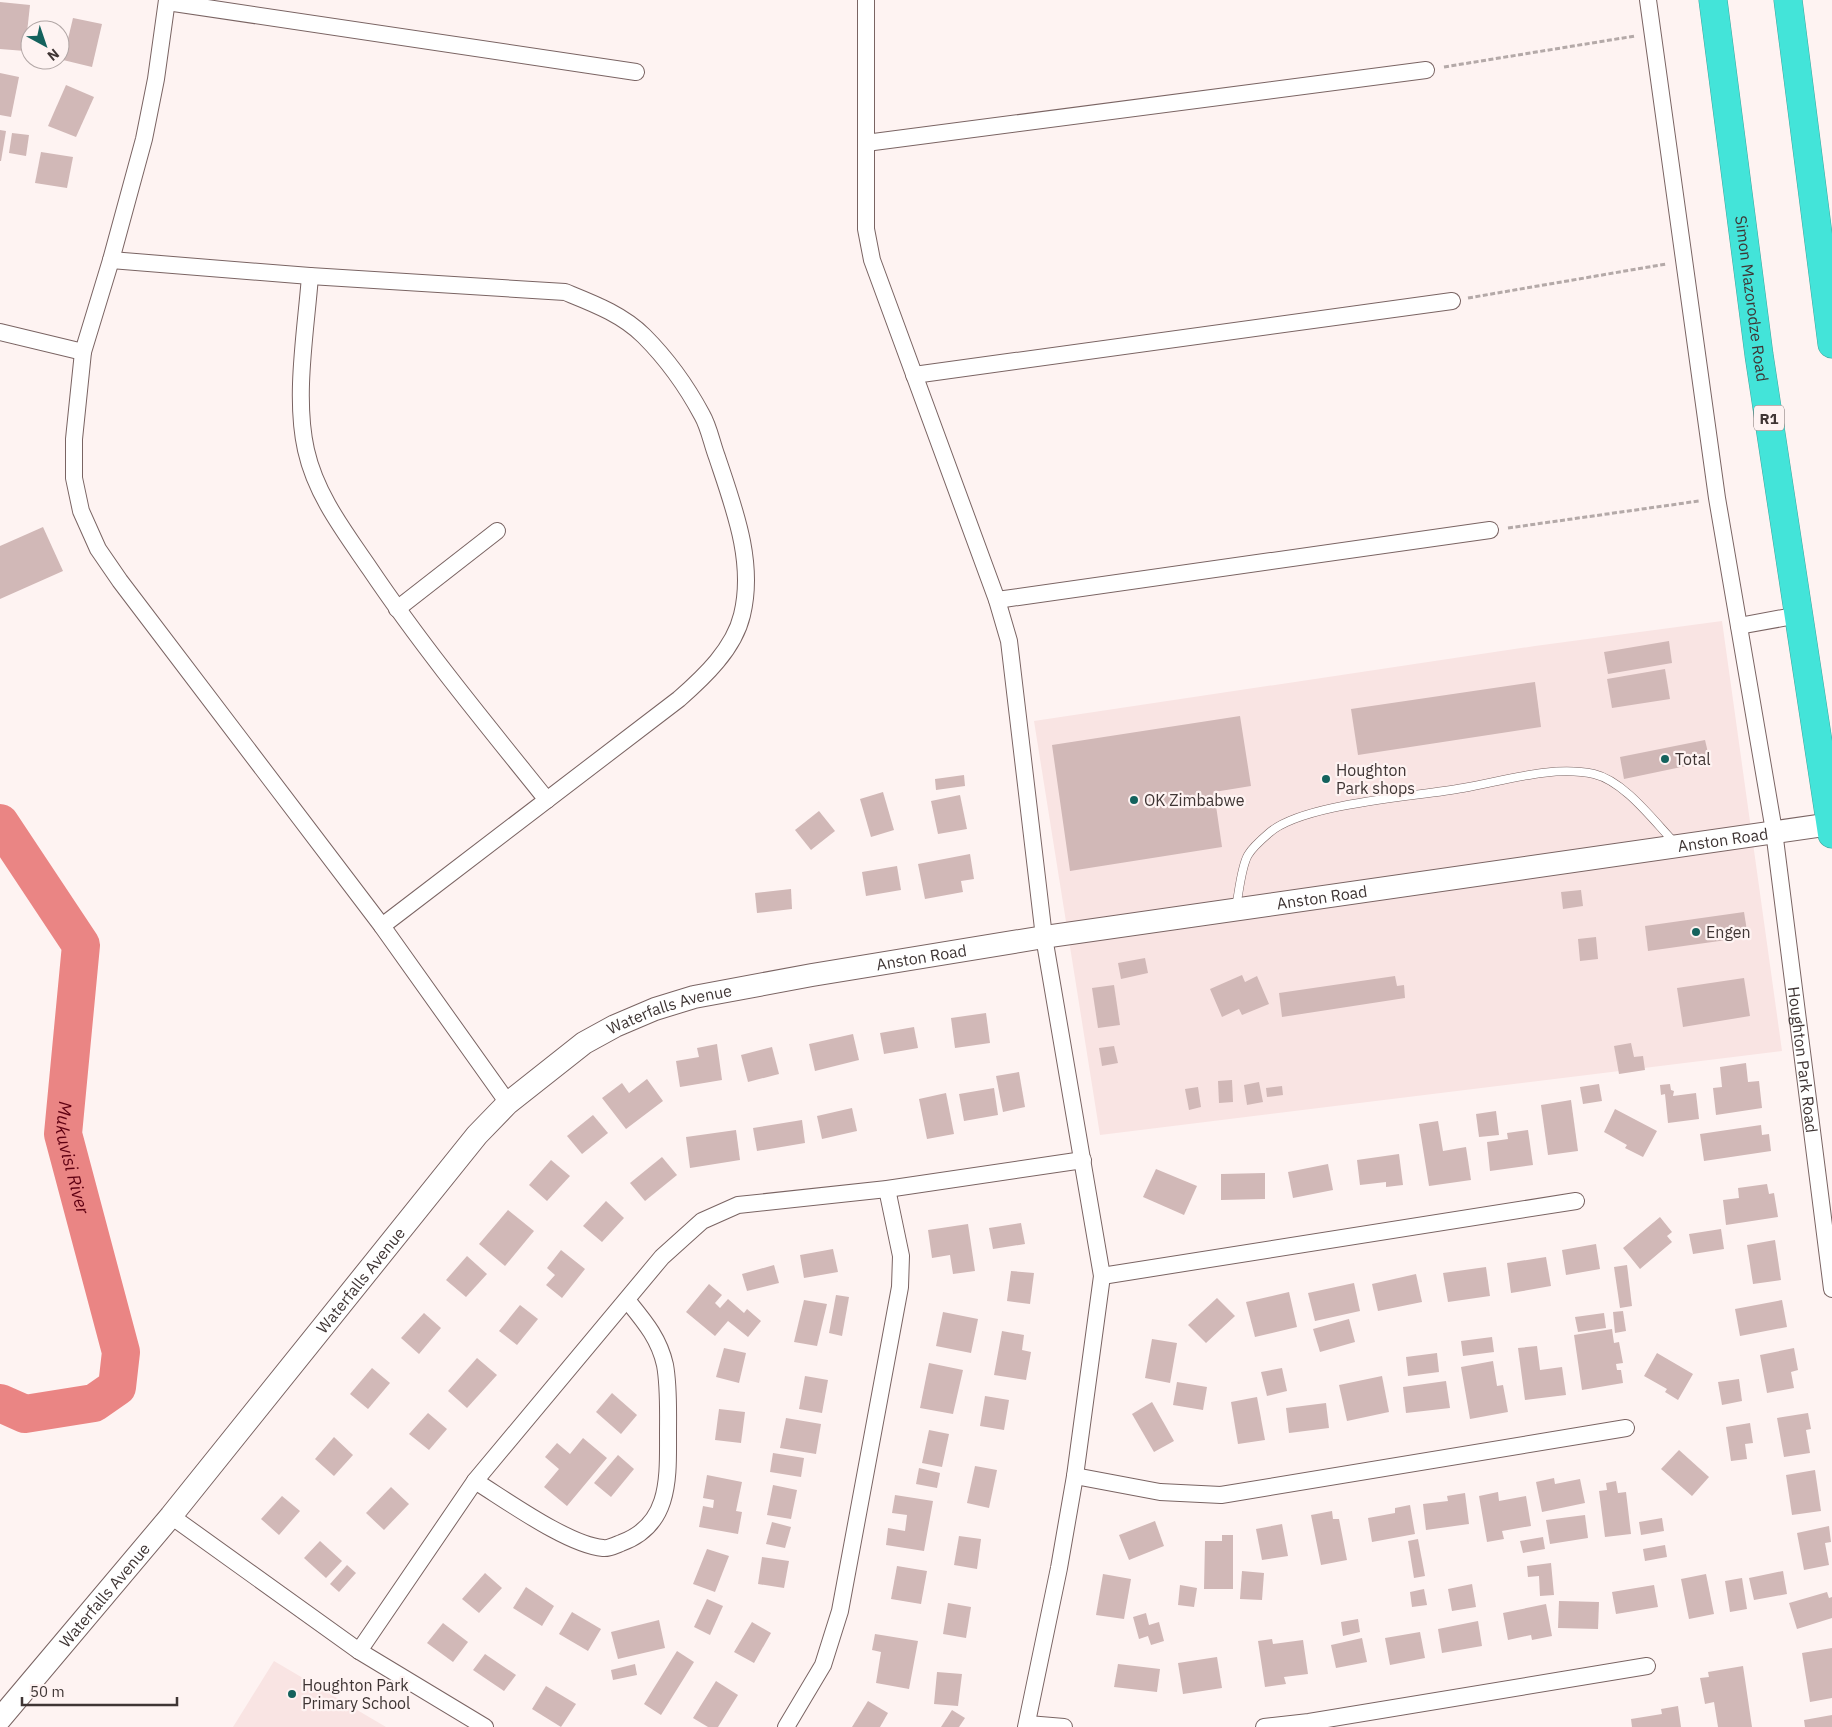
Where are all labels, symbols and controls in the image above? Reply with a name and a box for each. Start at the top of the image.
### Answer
north arrow [20,20,70,70]
text: N [44,45,63,65]
street label: Simon Mazorodze Road [1731,214,1773,383]
road number: R1 [1754,406,1784,430]
place label: Total [1675,749,1711,769]
marker: Total [1659,753,1671,765]
place label: Houghton Park shops [1336,760,1415,798]
marker: Houghton Park shops [1320,773,1332,785]
place label: OK Zimbabwe [1144,790,1245,810]
marker: OK Zimbabwe [1128,794,1140,806]
street label: Anston Road [1676,823,1769,856]
street label: Anston Road [1275,881,1369,914]
place label: Engen [1706,922,1751,942]
marker: Engen [1690,926,1702,938]
street label: Anston Road [875,940,968,974]
street label: Waterfalls Avenue [603,980,733,1039]
street label: Houghton Park Road [1784,985,1822,1134]
water label: Mukuvisi River [51,1100,95,1217]
street label: Waterfalls Avenue [312,1223,409,1337]
street label: Waterfalls Avenue [55,1539,154,1651]
scale bar [22,1674,178,1706]
place label: Houghton Park Primary School [302,1675,410,1713]
text: 50 m [30,1682,65,1701]
marker: Houghton Park Primary School [286,1688,298,1700]

